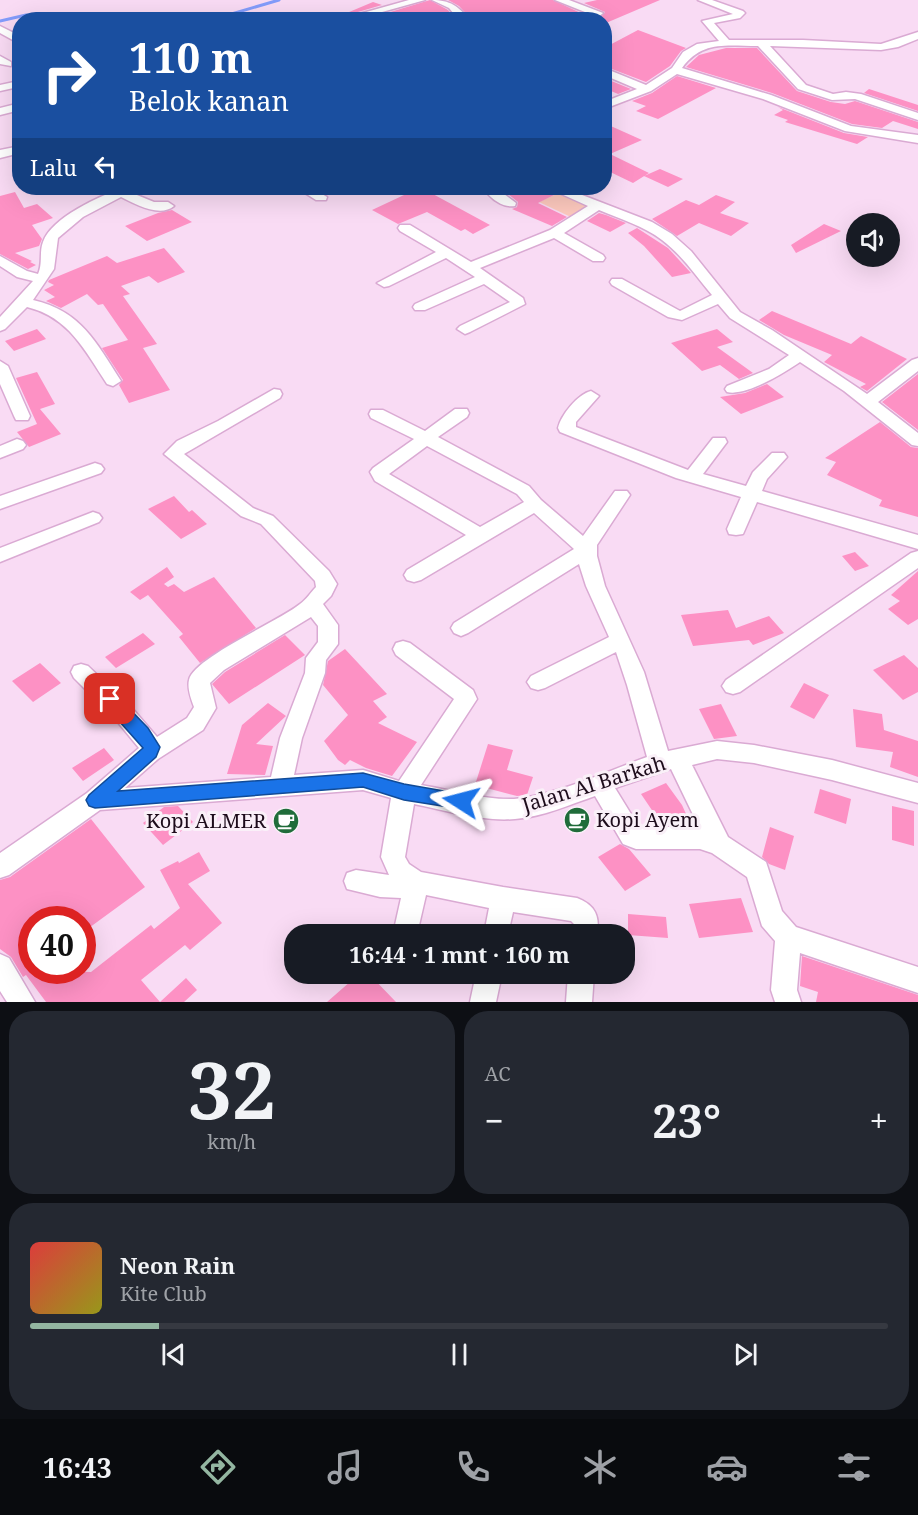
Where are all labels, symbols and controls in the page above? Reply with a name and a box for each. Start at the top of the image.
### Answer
text: 110 m [129,28,253,85]
icon: right [30,36,108,114]
text: Belok kanan [129,82,289,119]
icon: left [89,150,122,183]
text: Lalu [30,152,77,182]
map controls [846,213,900,267]
button: sound [846,213,900,267]
pin [84,673,135,724]
icon: arrive [93,682,126,715]
street label: Jalan Al Barkah [518,749,669,818]
position arrow [429,769,493,833]
cafe icon: Kopi Ayem [562,805,592,835]
cafe icon: Kopi ALMER [271,806,301,836]
place label: Kopi Ayem [596,806,699,833]
place label: Kopi ALMER [146,807,267,834]
speed limit sign: 40 [18,906,96,984]
text: 16:44 · 1 mnt · 160 m [349,939,570,969]
text: 32 [188,1036,276,1142]
text: AC [485,1060,510,1087]
text: 23° [652,1090,721,1151]
text: − [485,1098,504,1143]
text: + [870,1098,888,1143]
text: km/h [207,1128,256,1155]
text: Neon Rain [120,1250,235,1280]
text: Kite Club [120,1280,207,1307]
icon: previous [157,1338,190,1371]
icon: pause [443,1338,476,1371]
icon: next [729,1338,762,1371]
icon: directions [197,1446,239,1488]
icon: music [324,1446,366,1488]
icon: phone [452,1446,494,1488]
icon: climate [579,1446,621,1488]
icon: car [706,1446,748,1488]
icon: filters [833,1446,875,1488]
text: 16:43 [43,1449,112,1486]

